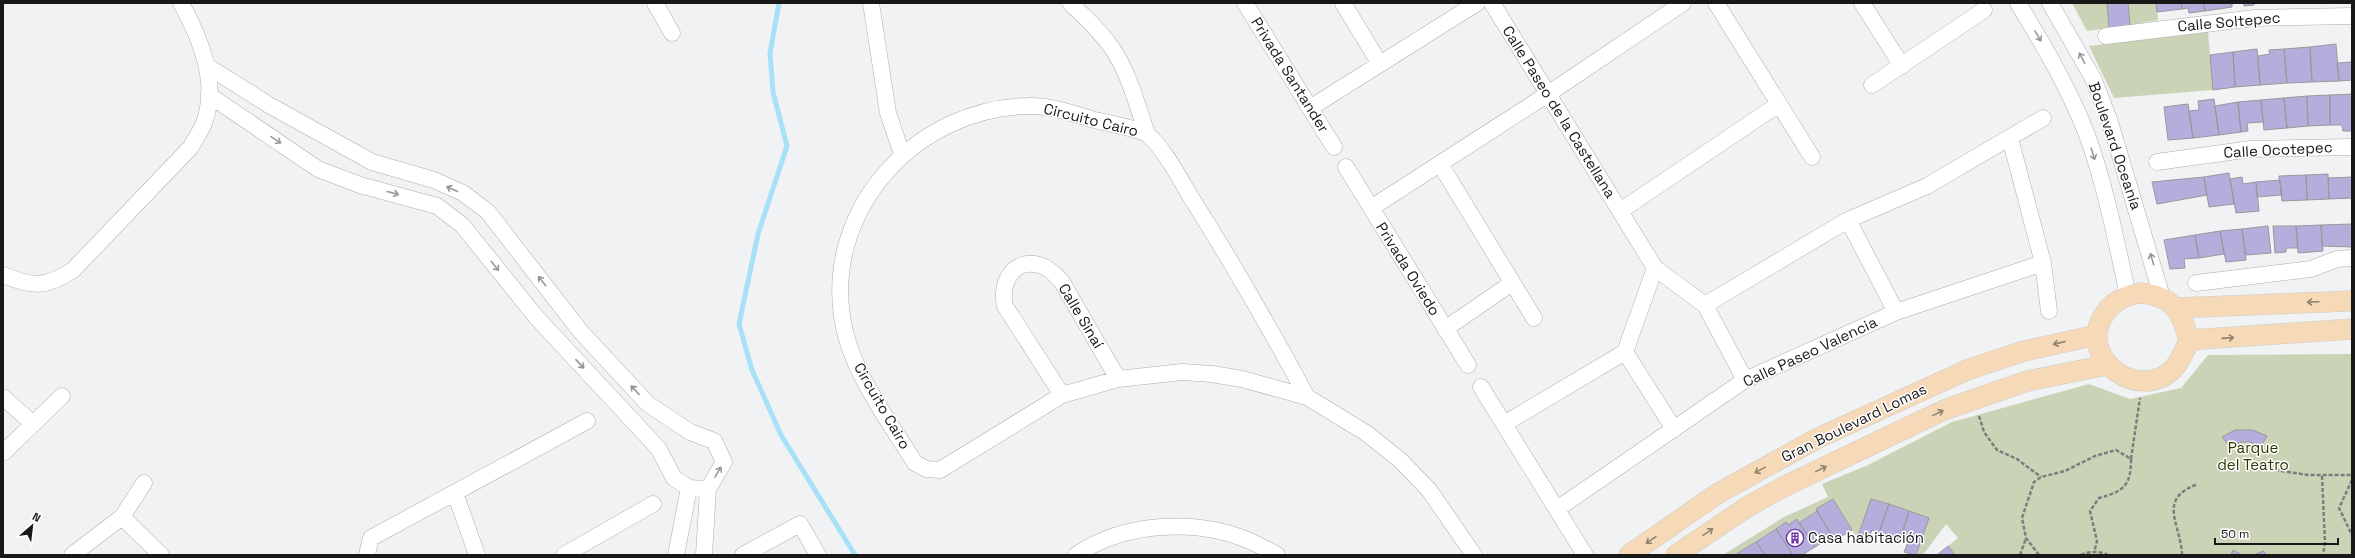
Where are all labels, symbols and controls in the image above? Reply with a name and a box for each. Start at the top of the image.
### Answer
street label: Calle Soltepec [2177,8,2281,35]
street label: Privada Santander [1247,14,1334,136]
street label: Calle Paseo de la Castellana [1499,22,1621,202]
one-way arrow [2034,30,2042,41]
one-way arrow [2078,52,2085,64]
street label: Boulevard Oceanía [2085,79,2146,213]
street label: Circuito Cairo [1042,99,1140,140]
one-way arrow [270,137,282,145]
street label: Calle Ocotepec [2223,137,2333,162]
one-way arrow [2090,147,2097,160]
one-way arrow [447,185,459,192]
one-way arrow [386,190,399,197]
street label: Privada Oviedo [1372,219,1445,319]
one-way arrow [2147,253,2155,266]
one-way arrow [491,261,499,272]
one-way arrow [537,275,546,286]
street label: Calle Sinaí [1055,280,1108,352]
one-way arrow [2307,298,2320,306]
street label: Calle Paseo Valencia [1740,312,1880,391]
one-way arrow [2221,334,2234,341]
one-way arrow [2053,340,2066,348]
one-way arrow [575,359,585,369]
street label: Circuito Cairo [850,359,915,452]
street label: Gran Boulevard Lomas [1778,379,1930,466]
one-way arrow [630,385,640,395]
one-way arrow [1932,409,1944,416]
park label: Parque del Teatro [2217,438,2289,474]
one-way arrow [1815,465,1827,472]
one-way arrow [714,466,722,478]
one-way arrow [1754,466,1766,474]
north arrow [12,506,52,546]
text: N [30,509,43,525]
scale bar [2215,520,2338,546]
text: 50 m [2221,526,2249,542]
one-way arrow [1702,528,1713,537]
building icon: Casa habitación [1785,528,1805,548]
place label: Casa habitación [1808,528,1924,547]
one-way arrow [1646,536,1657,544]

